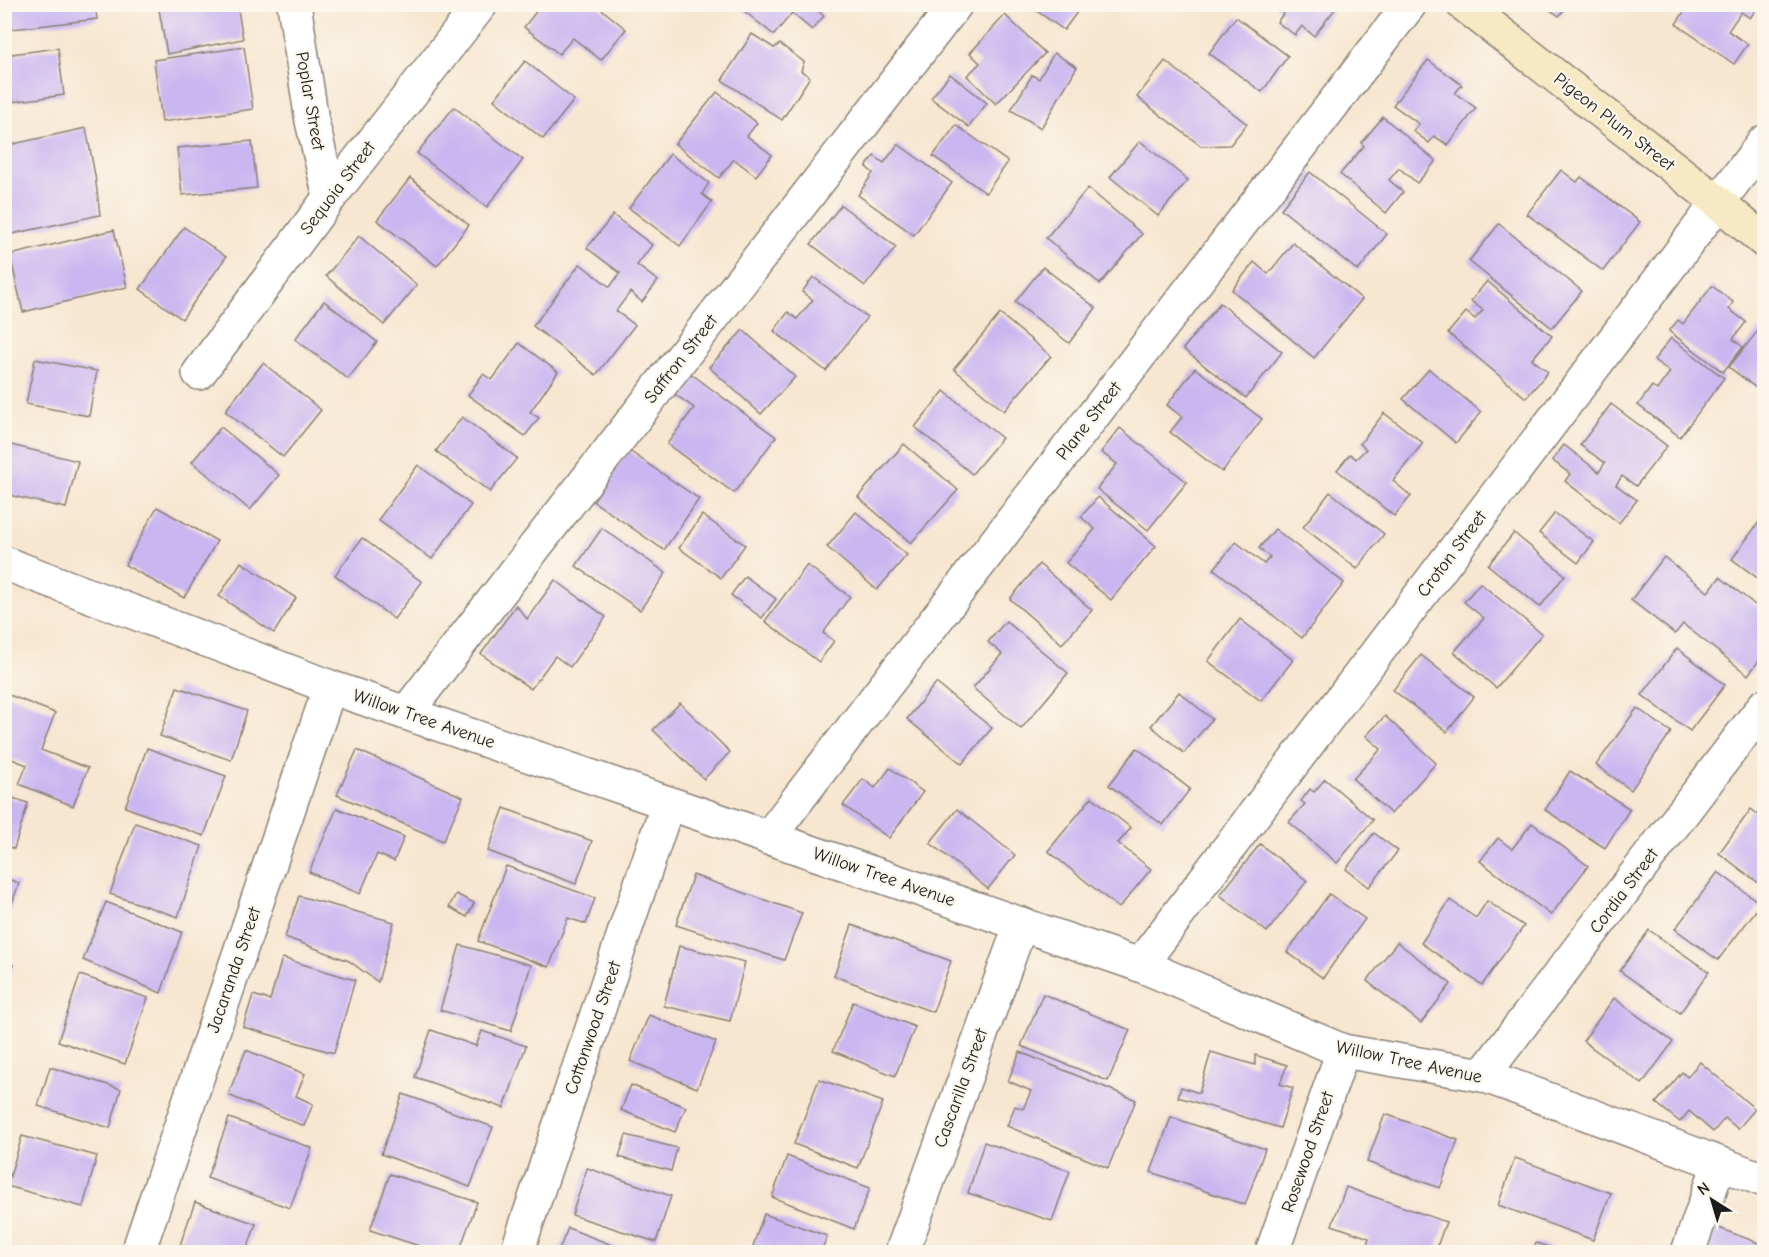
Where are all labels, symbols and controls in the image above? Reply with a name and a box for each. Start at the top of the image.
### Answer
street label: Poplar Street [291,50,329,153]
street label: Pigeon Plum Street [1549,68,1679,176]
street label: Sequoia Street [296,137,380,239]
street label: Saffron Street [640,310,723,407]
street label: Plane Street [1052,377,1127,464]
street label: Croton Street [1413,506,1492,601]
street label: Willow Tree Avenue [350,685,498,753]
street label: Willow Tree Avenue [810,843,958,911]
street label: Cordia Street [1585,844,1663,938]
street label: Jacaranda Street [203,904,266,1036]
street label: Cottonwood Street [560,958,626,1098]
street label: Cascarilla Street [930,1025,993,1150]
street label: Willow Tree Avenue [1334,1036,1484,1088]
street label: Rosewood Street [1277,1088,1339,1215]
north arrow [1682,1170,1742,1230]
text: N [1694,1178,1713,1199]

